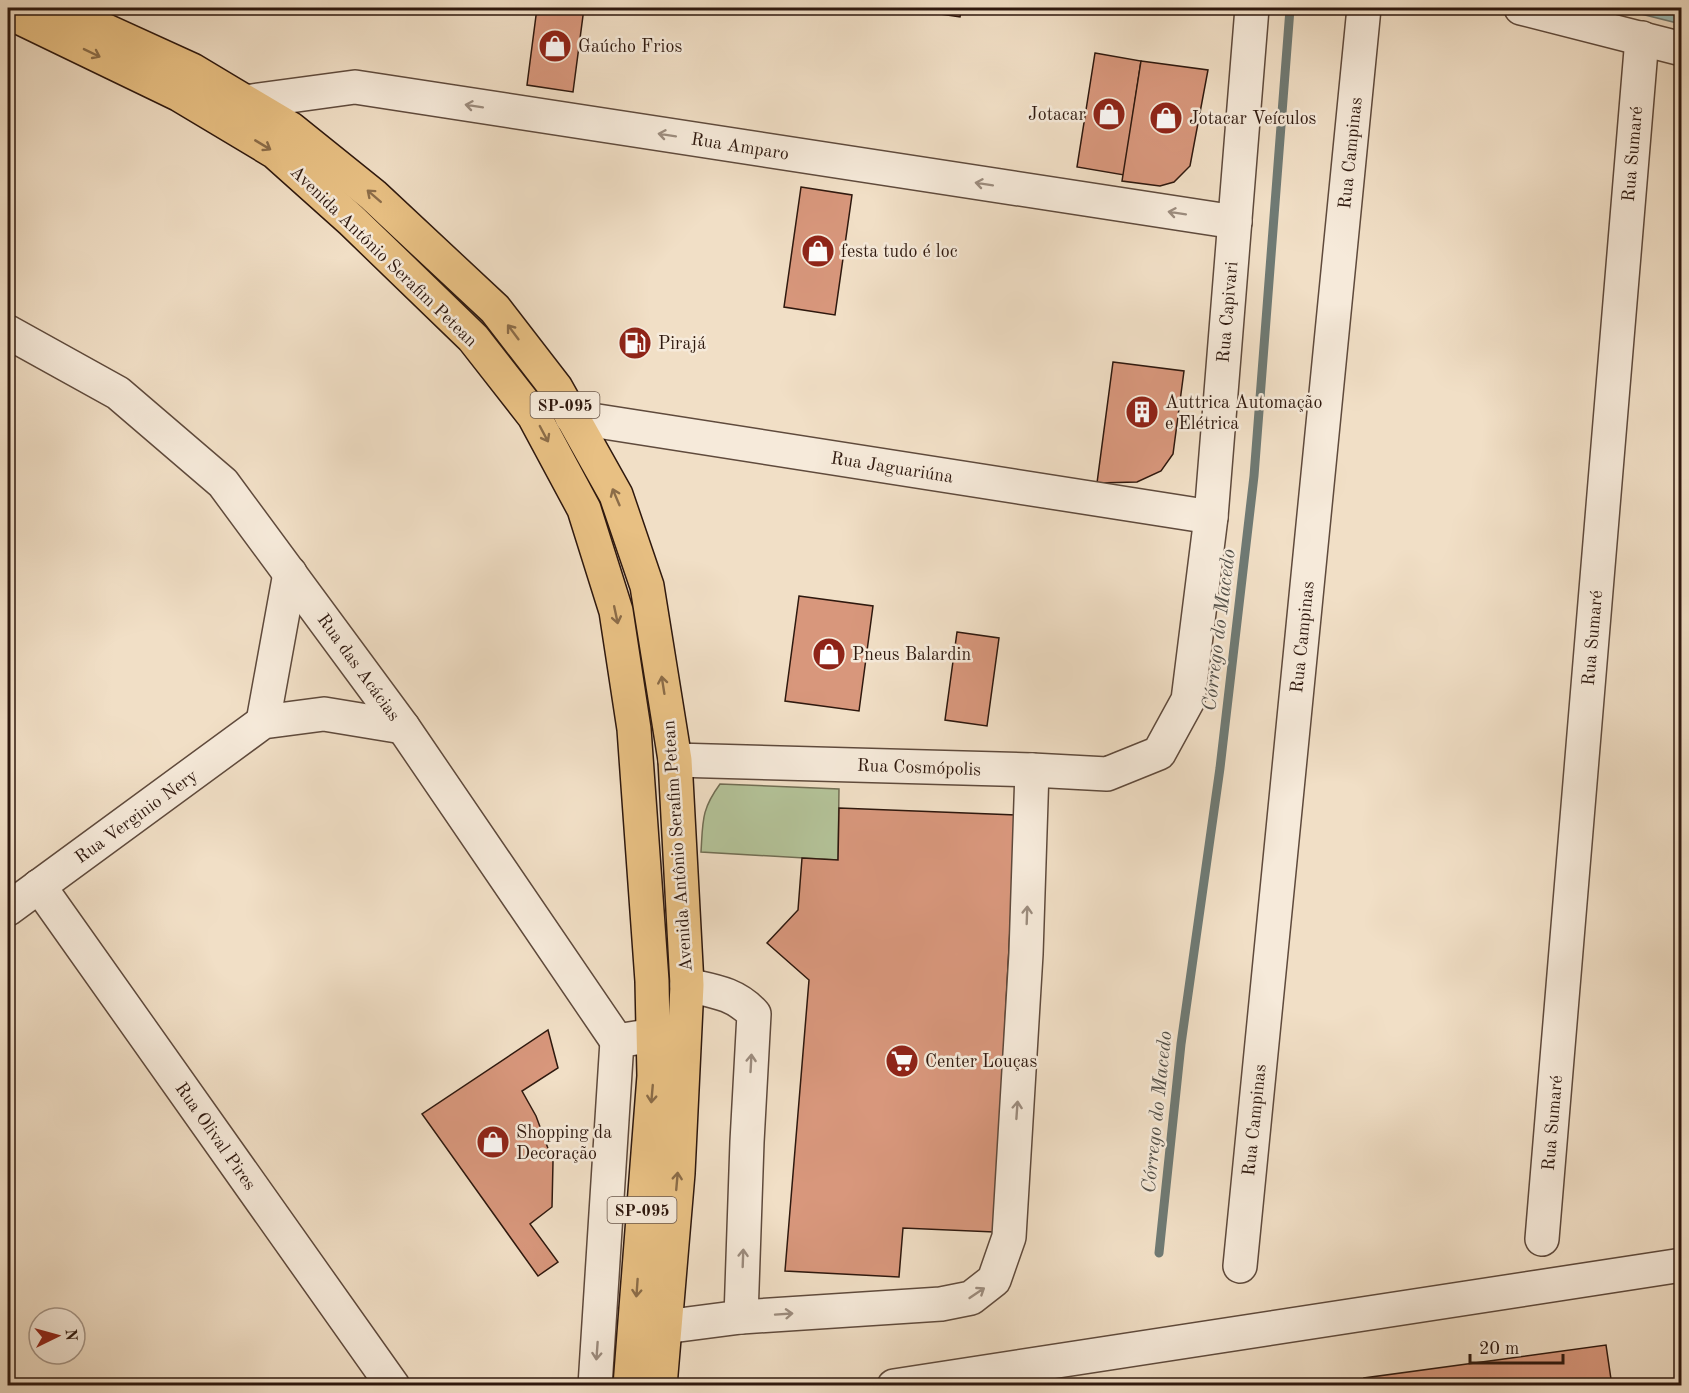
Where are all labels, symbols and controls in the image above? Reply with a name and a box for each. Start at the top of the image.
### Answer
shop icon: Gaúcho Frios [537,28,573,64]
place label: Gaúcho Frios [578,38,682,56]
one-way arrow [83,47,101,59]
shop icon: Jotacar [1091,96,1127,132]
street label: Rua Campinas [1336,96,1366,210]
one-way arrow [465,100,484,111]
shop icon: Jotacar Veículos [1148,100,1184,136]
street label: Rua Sumaré [1620,105,1646,203]
place label: Jotacar [1028,106,1087,124]
place label: Jotacar Veículos [1189,110,1317,128]
one-way arrow [657,130,677,141]
street label: Rua Amparo [690,130,790,164]
one-way arrow [254,140,271,152]
street label: Avenida Antônio Serafim Petean [286,163,480,351]
one-way arrow [975,178,995,189]
one-way arrow [367,189,382,203]
one-way arrow [1168,208,1187,219]
shop icon: festa tudo é loc [800,233,836,269]
place label: festa tudo é loc [841,243,958,261]
street label: Rua Capivari [1215,261,1241,364]
one-way arrow [506,325,519,341]
fuel station icon: Pirajá [617,325,653,361]
place label: Pirajá [658,335,706,353]
road number: SP-095 [530,392,600,418]
building icon: Auttrica Automação e Elétrica [1124,394,1160,430]
place label: Auttrica Automação e Elétrica [1165,394,1322,433]
one-way arrow [539,425,550,443]
street label: Rua Jaguariúna [829,449,954,487]
one-way arrow [610,488,621,507]
water label: Córrego do Macedo [1200,548,1240,712]
street label: Rua Campinas [1288,580,1318,694]
street label: Rua Sumaré [1580,589,1606,687]
one-way arrow [610,605,622,624]
street label: Rua das Acácias [313,611,403,725]
shop icon: Pneus Balardin [811,636,847,672]
place label: Pneus Balardin [852,646,971,664]
one-way arrow [657,676,668,696]
street label: Avenida Antônio Serafim Petean [660,719,696,972]
street label: Rua Cosmópolis [857,757,982,779]
street label: Rua Verginio Nery [72,766,201,867]
one-way arrow [1022,906,1033,926]
water label: Córrego do Macedo [1140,1030,1176,1194]
supermarket icon: Center Louças [884,1043,920,1079]
place label: Center Louças [925,1053,1037,1071]
one-way arrow [746,1054,757,1074]
street label: Rua Campinas [1240,1063,1270,1177]
street label: Rua Sumaré [1540,1074,1566,1172]
street label: Rua Olival Pires [171,1079,259,1194]
one-way arrow [646,1083,657,1103]
one-way arrow [1011,1100,1022,1120]
shop icon: Shopping da Decoração [475,1124,511,1160]
place label: Shopping da Decoração [516,1124,612,1163]
one-way arrow [672,1171,683,1191]
road number: SP-095 [608,1197,676,1223]
one-way arrow [737,1249,748,1269]
one-way arrow [631,1278,642,1298]
one-way arrow [968,1287,984,1299]
north arrow [27,1306,87,1366]
one-way arrow [774,1308,794,1319]
scale bar [1470,1327,1563,1365]
text: N [61,1328,79,1342]
text: 20 m [1479,1340,1519,1358]
one-way arrow [591,1341,602,1360]

